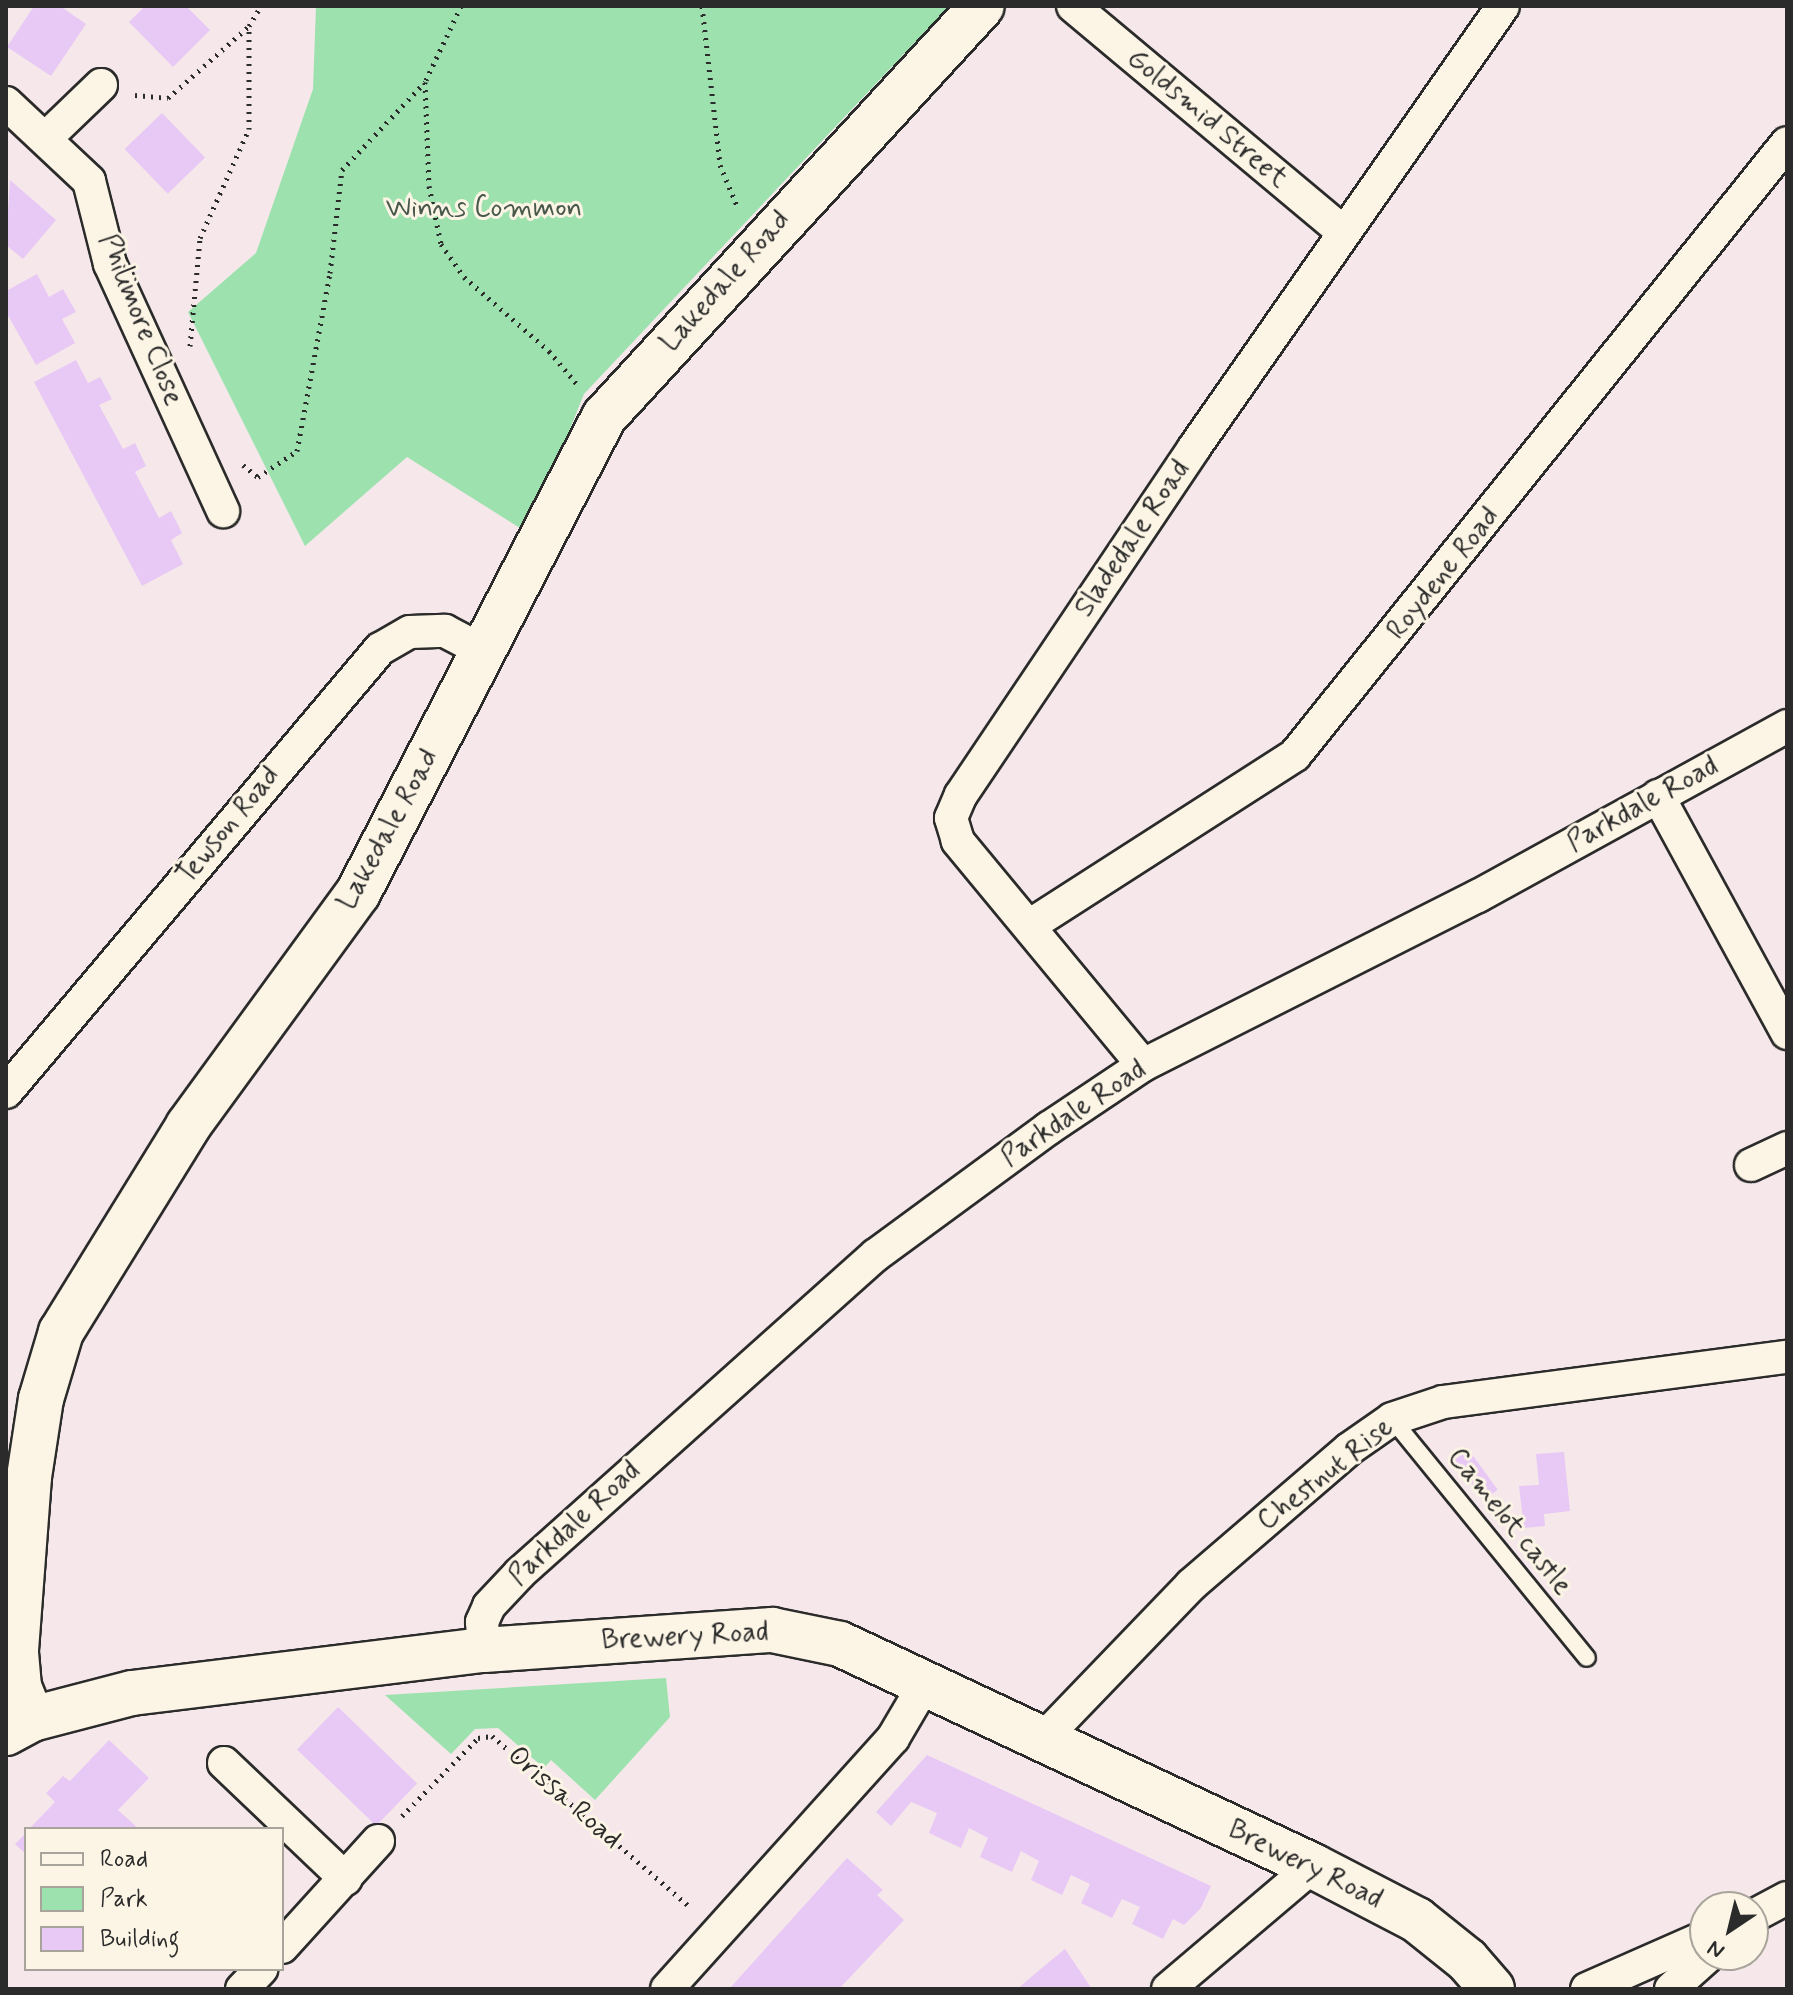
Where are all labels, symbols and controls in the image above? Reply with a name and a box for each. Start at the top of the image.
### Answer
street label: Goldsmid Street [1120,42,1294,196]
park label: Winns Common [383,192,585,226]
street label: Lakedale Road [655,205,797,359]
street label: Philimore Close [90,229,190,411]
street label: Sladedale Road [1069,456,1197,622]
street label: Roydene Road [1380,501,1508,647]
street label: Lakedale Road [332,745,446,915]
street label: Parkdale Road [1562,750,1724,860]
street label: Tewson Road [170,760,288,892]
street label: Parkdale Road [996,1054,1152,1174]
street label: Chestnut Rise [1253,1412,1399,1538]
street label: Camelot castle [1440,1442,1578,1602]
street label: Parkdale Road [503,1455,647,1593]
street label: Brewery Road [601,1616,769,1658]
street label: Orissa Road [500,1739,628,1857]
street label: Brewery Road [1223,1814,1387,1916]
legend [24,1827,284,1971]
text: Road [100,1844,148,1875]
text: Park [100,1884,148,1915]
north arrow [1689,1891,1769,1971]
text: Building [100,1924,180,1955]
text: N [1702,1933,1730,1965]

